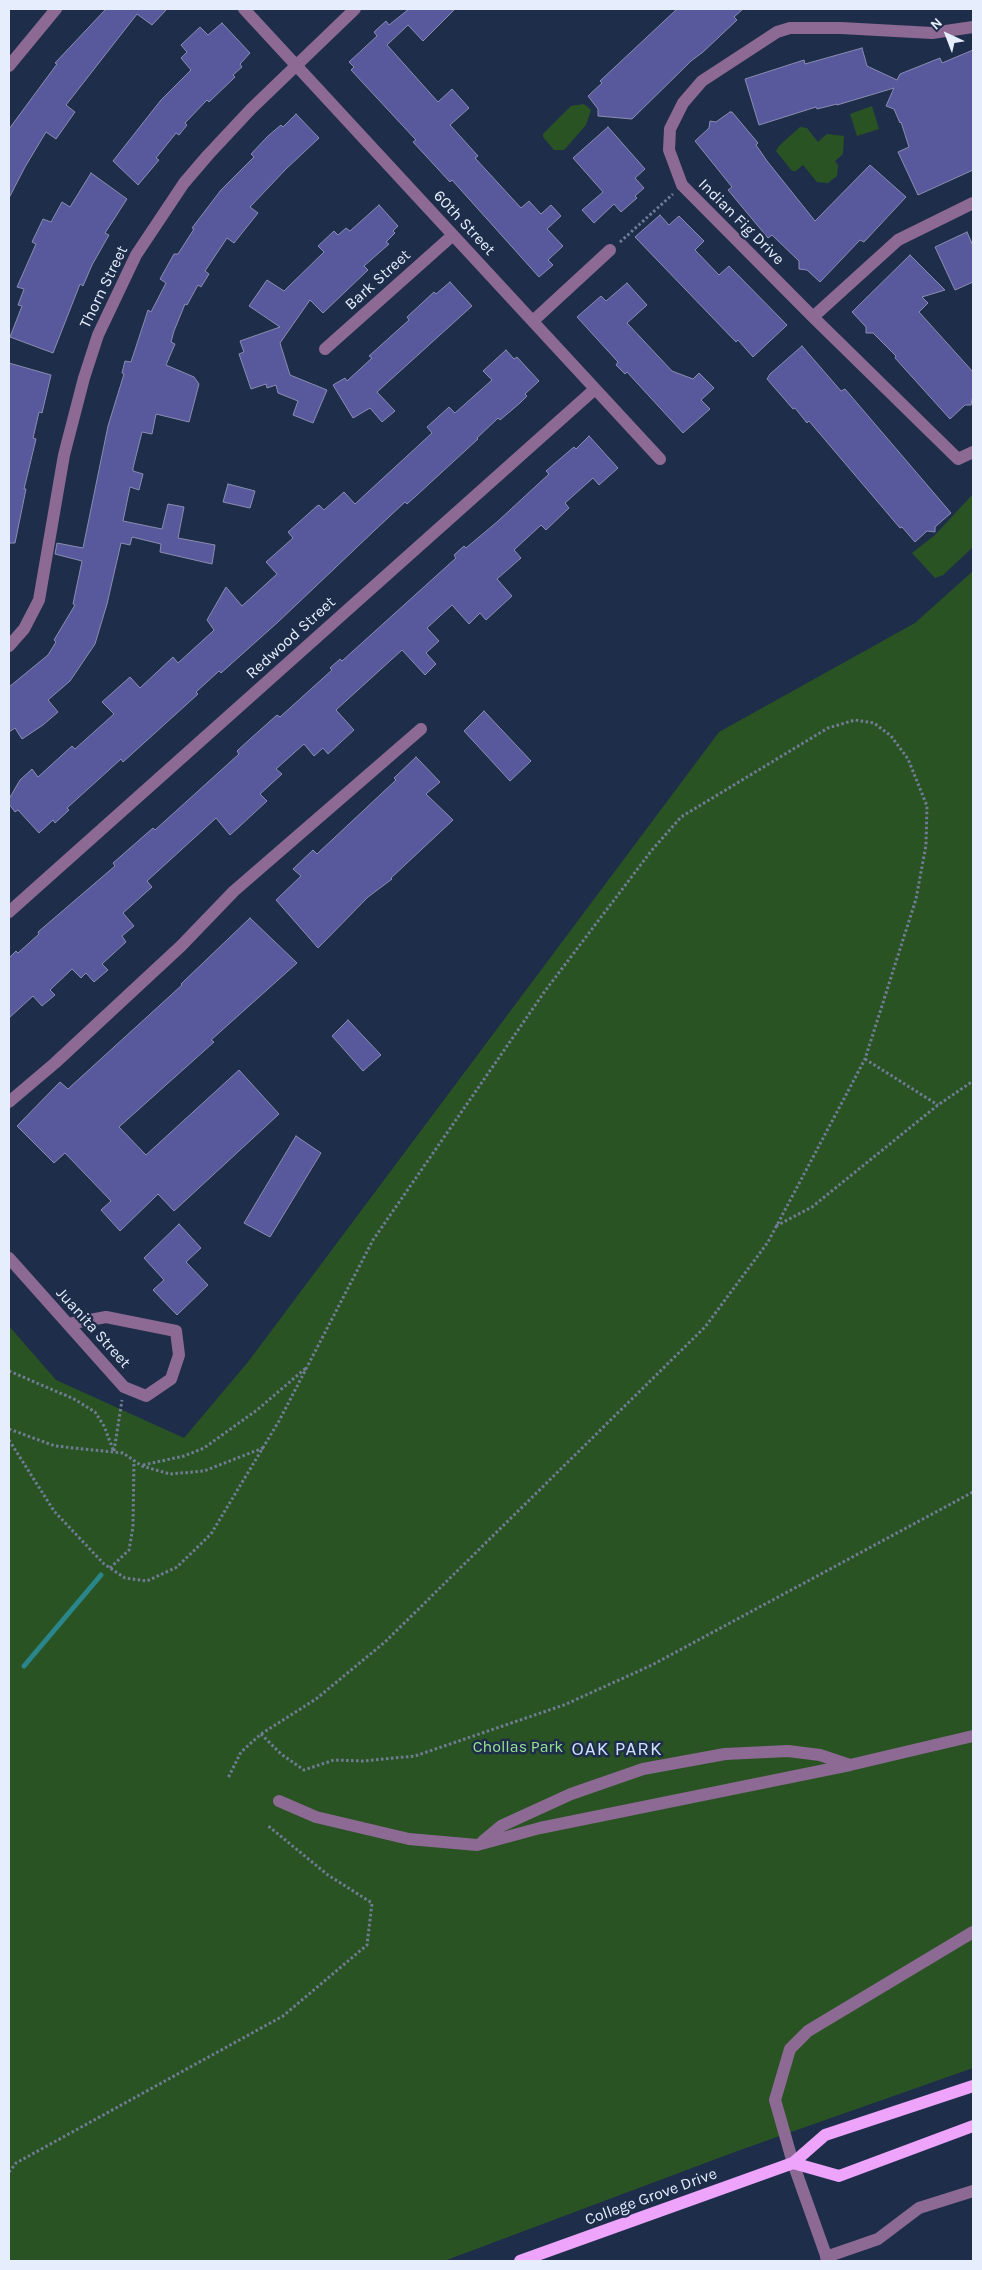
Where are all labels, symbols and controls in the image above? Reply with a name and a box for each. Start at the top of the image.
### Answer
north arrow [922,10,972,60]
text: N [927,14,946,33]
street label: Indian Fig Drive [694,175,788,269]
street label: 60th Street [429,186,499,260]
street label: Thorn Street [76,243,132,331]
street label: Bark Street [341,246,415,314]
street label: Redwood Street [242,593,340,683]
street label: Juanita Street [52,1284,134,1372]
park label: Chollas Park [473,1737,563,1757]
district label: OAK PARK [570,1739,664,1761]
street label: College Grove Drive [582,2164,720,2230]

